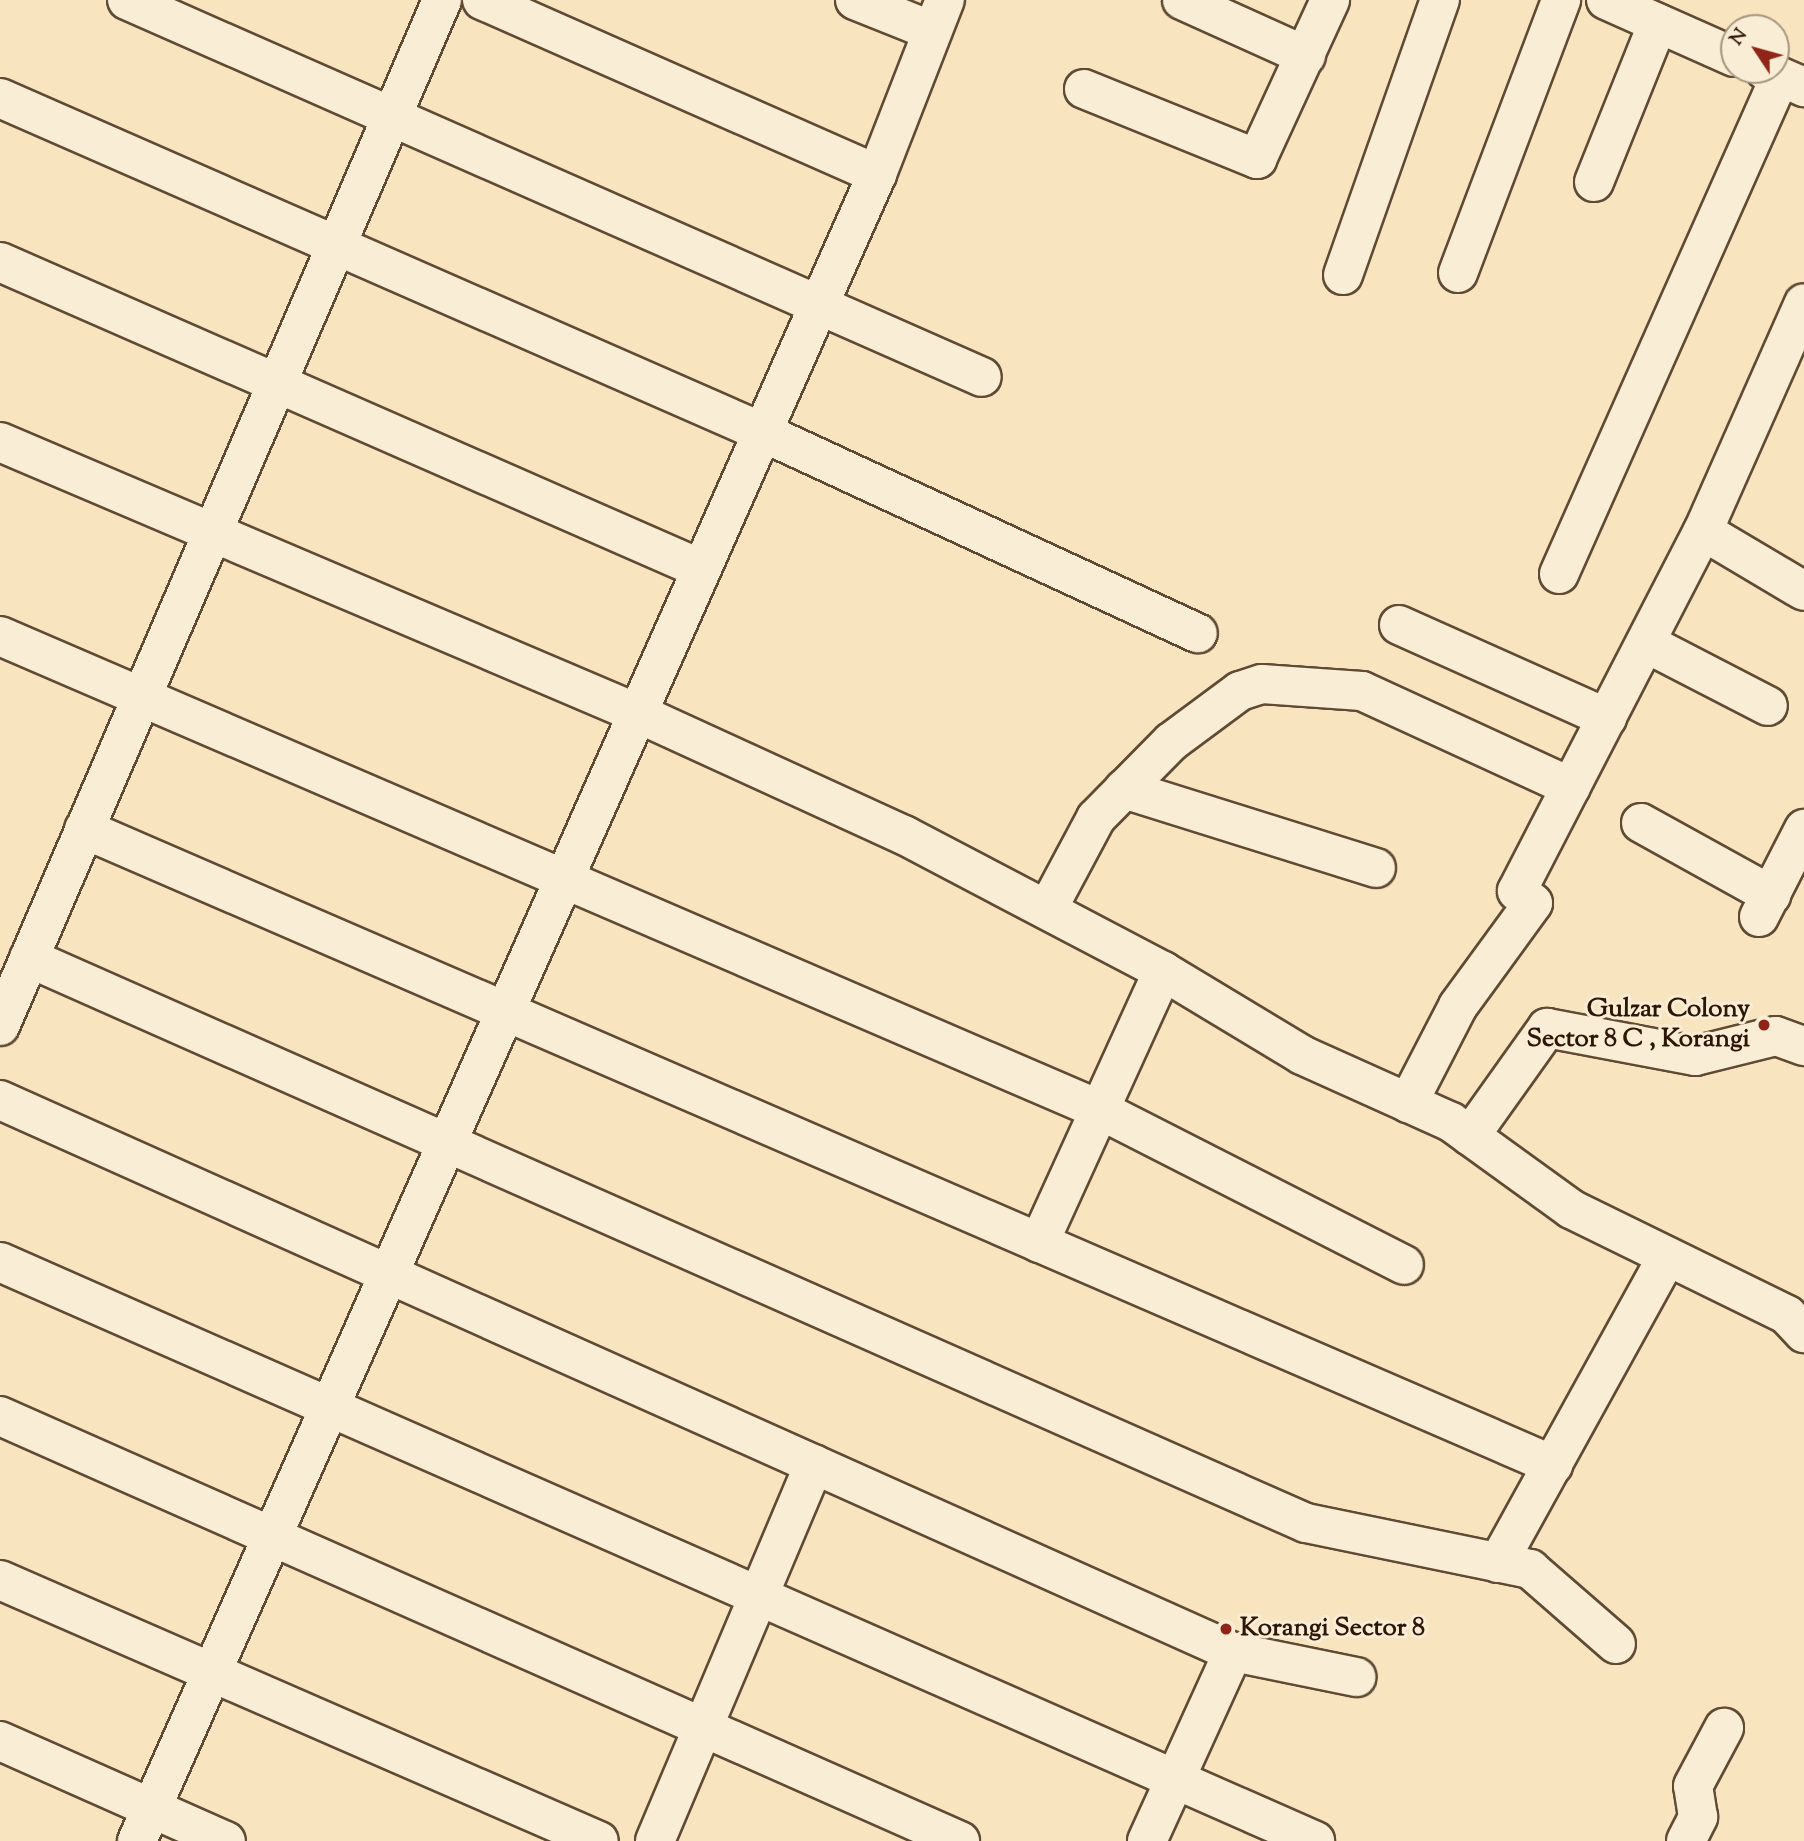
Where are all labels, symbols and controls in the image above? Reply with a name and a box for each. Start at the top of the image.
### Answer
north arrow [1720,14,1790,84]
text: N [1724,23,1755,52]
place label: Gulzar Colony Sector 8 C , Korangi [1526,994,1750,1056]
marker: Gulzar Colony Sector 8 C , Korangi [1756,1017,1772,1033]
place label: Korangi Sector 8 [1240,1613,1425,1645]
marker: Korangi Sector 8 [1218,1621,1234,1637]

